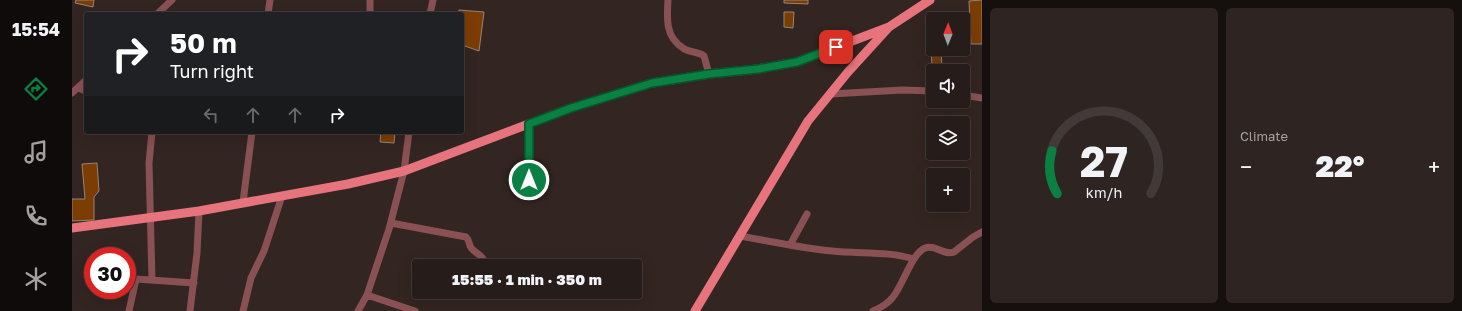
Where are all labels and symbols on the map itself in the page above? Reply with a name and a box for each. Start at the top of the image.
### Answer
north arrow [926,12,970,56]
pin [819,30,853,64]
position arrow [508,159,550,201]
speed limit sign: 30 [84,247,136,299]

